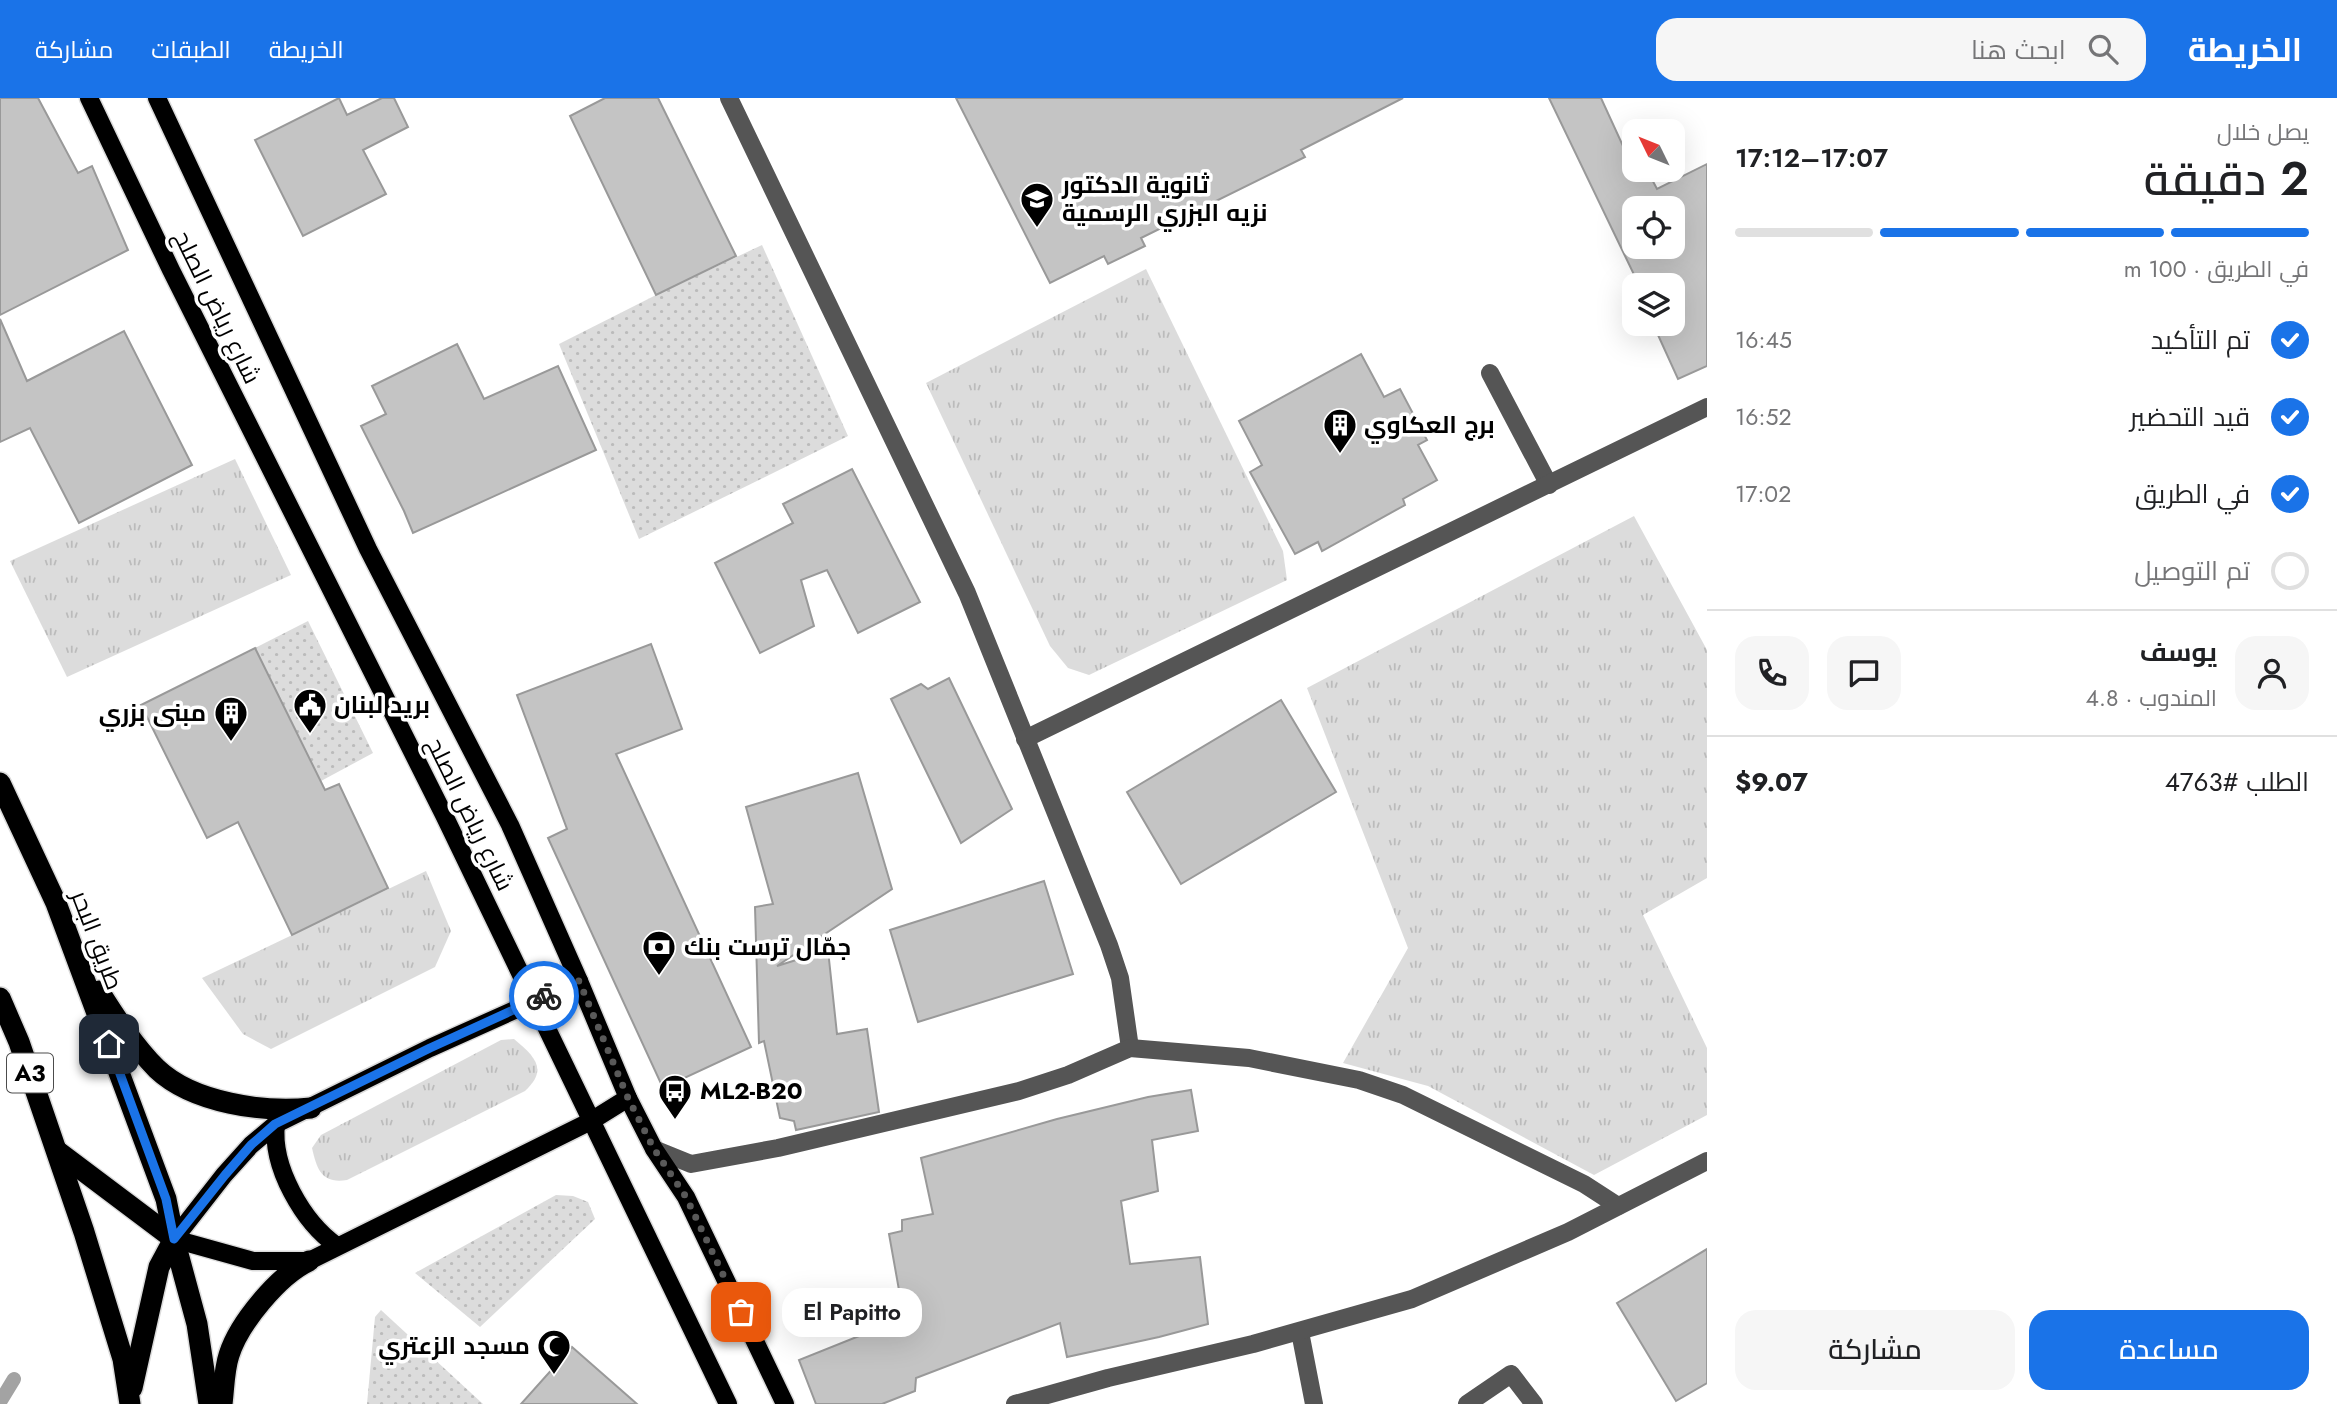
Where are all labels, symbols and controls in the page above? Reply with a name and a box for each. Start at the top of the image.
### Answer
search box [1656,18,2146,81]
text: الخريطة [2188,26,2302,73]
icon: search [2084,30,2122,68]
text: ابحث هنا [1971,31,2066,69]
text: مشاركة [35,32,113,67]
text: الطبقات [151,32,231,67]
text: الخريطة [269,32,344,67]
text: يصل خلال [2217,115,2309,149]
north arrow [1622,119,1685,182]
map controls [1622,119,1685,336]
text: 17:07–17:12 [1735,139,1888,177]
text: 2 دقيقة [2144,146,2309,212]
place label: ثانوية الدكتور نزيه البزري الرسمية [1061,167,1268,232]
school or university icon: ثانوية الدكتور نزيه البزري الرسمية [1018,180,1056,229]
button: locate [1622,196,1685,259]
street label: شارع رياض الصلح [165,224,270,390]
text: في الطريق · 100 m [2124,252,2309,286]
button: layers [1622,273,1685,336]
text: تم التأكيد [2151,321,2250,359]
icon: check [2271,321,2309,359]
text: 16:45 [1735,323,1792,357]
text: قيد التحضير [2130,398,2250,436]
icon: check [2271,398,2309,436]
text: 16:52 [1735,400,1792,434]
building icon: برج العكاوي [1321,406,1359,455]
place label: برج العكاوي [1364,407,1495,444]
text: في الطريق [2135,475,2250,513]
icon: check [2271,475,2309,513]
text: 17:02 [1735,477,1791,511]
text: تم التوصيل [2134,552,2250,590]
text: يوسف [2140,633,2217,671]
button: phone [1735,636,1809,710]
button: chat [1827,636,1901,710]
button: person [2235,636,2309,710]
text: المندوب · 4.8 [2086,681,2217,715]
public building icon: بريد لبنان [291,686,329,735]
place label: بريد لبنان [334,687,430,722]
building icon: مبنى بزري [212,694,250,743]
place label: مبنى بزري [99,695,206,732]
street label: شارع رياض الصلح [418,731,523,897]
text: $9.07 [1735,763,1808,801]
text: الطلب #4763 [2165,763,2309,801]
street label: طريق البحر [62,883,132,995]
bank icon: جمّال ترست بنك [640,928,678,977]
place label: جمّال ترست بنك [684,929,851,964]
courier [509,961,579,1031]
icon: bike [525,977,563,1015]
pin [79,1014,139,1074]
icon: home [90,1025,128,1063]
road number: A3 [7,1054,53,1092]
bus stop icon: ML2-B20 [656,1072,694,1121]
place label: ML2-B20 [700,1073,803,1108]
pin [711,1282,771,1342]
callout: El Papitto [783,1288,923,1336]
icon: bag [722,1293,760,1331]
text: El Papitto [803,1295,901,1329]
button: مشاركة [1735,1310,2015,1390]
button: مساعدة [2029,1310,2309,1390]
mosque icon: مسجد الزعتري [535,1327,573,1376]
place label: مسجد الزعتري [378,1328,530,1365]

